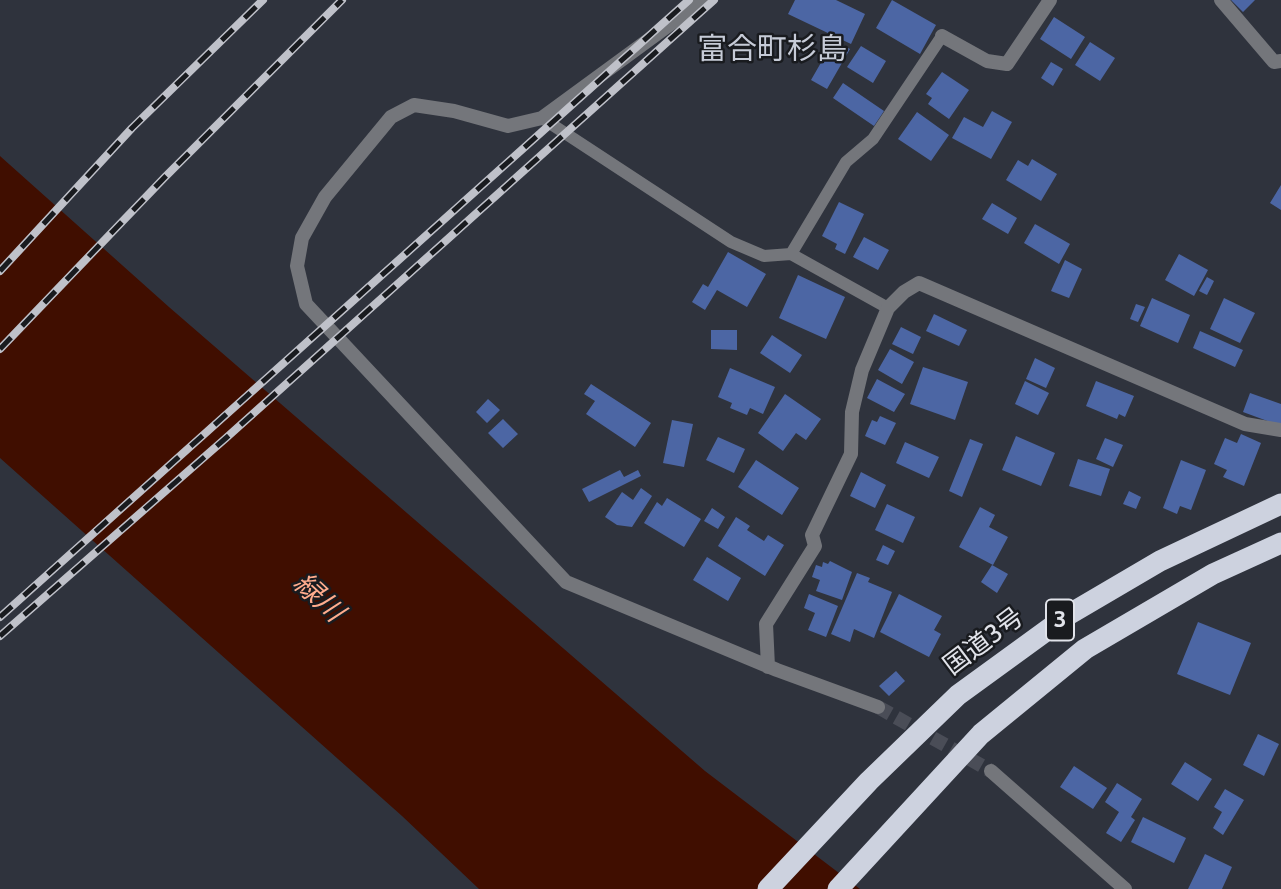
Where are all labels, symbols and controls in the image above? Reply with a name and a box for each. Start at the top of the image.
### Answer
district label: 富合町杉島 [697,32,847,68]
water label: 緑川 [286,567,350,629]
road number: 3 [1046,600,1074,640]
street label: 国道3号 [938,602,1030,682]

